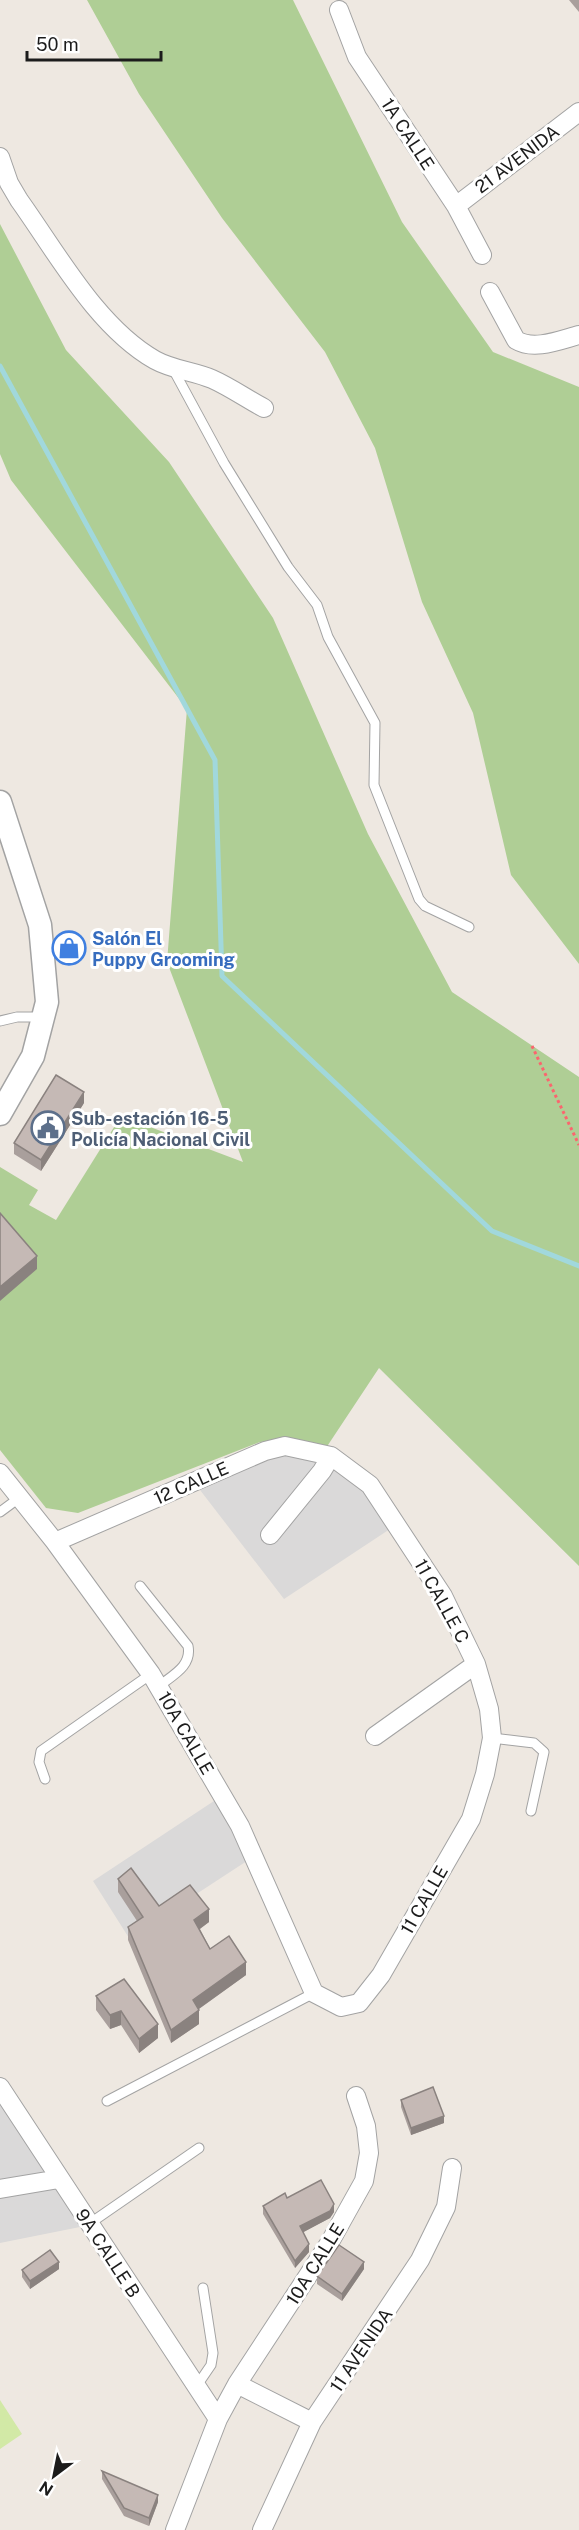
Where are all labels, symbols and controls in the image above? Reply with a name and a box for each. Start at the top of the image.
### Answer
scale bar [27,24,160,62]
text: 50 m [36,34,79,55]
street label: 1A CALLE [377,94,439,174]
street label: 21 AVENIDA [471,120,563,197]
place label: Salón El Puppy Grooming [92,928,235,970]
shop icon: Salón El Puppy Grooming [51,930,87,966]
place label: Sub-estación 16-5 Policía Nacional Civil [71,1108,250,1150]
public building icon: Sub-estación 16-5 Policía Nacional Civil [30,1110,66,1146]
street label: 12 CALLE [150,1457,232,1509]
street label: 11 CALLE C [410,1555,474,1647]
street label: 10A CALLE [154,1688,218,1778]
street label: 11 CALLE [396,1862,452,1938]
street label: 9A CALLE B [71,2205,145,2301]
street label: 10A CALLE [282,2219,348,2309]
street label: 11 AVENIDA [325,2304,397,2396]
north arrow [24,2446,84,2506]
text: N [36,2477,57,2500]

